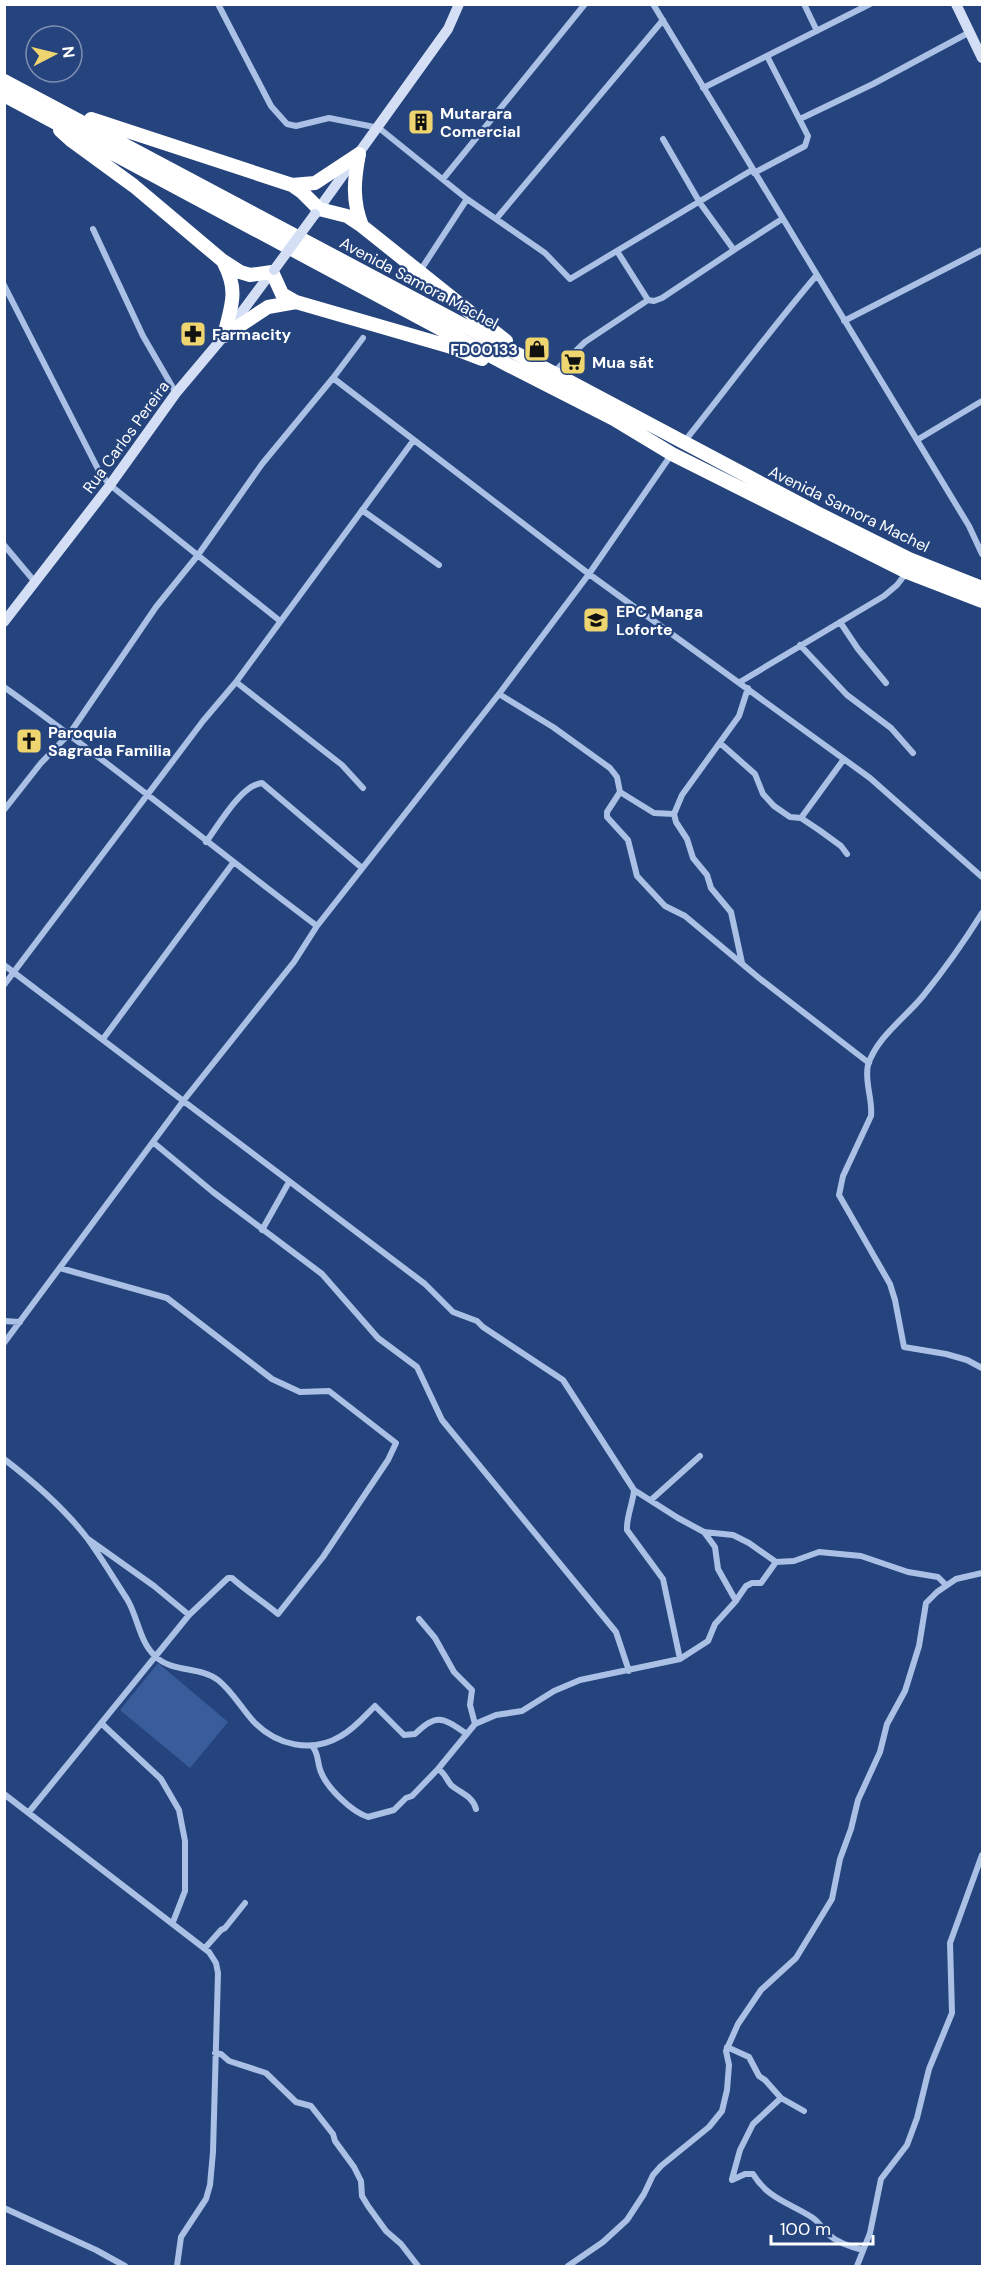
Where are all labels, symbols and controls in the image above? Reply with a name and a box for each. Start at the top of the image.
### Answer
north arrow [24,24,84,84]
text: N [57,45,80,59]
place label: Mutarara Comercial [440,103,520,142]
building icon: Mutarara Comercial [406,107,436,137]
street label: Avenida Samora Machel [336,232,502,334]
pharmacy icon: Farmacity [178,319,208,349]
place label: Farmacity [212,324,292,345]
shop icon: FD00133 [522,334,552,364]
place label: FD00133 [450,339,518,360]
supermarket icon: Mua sắt [558,347,588,377]
place label: Mua sắt [592,352,654,373]
street label: Rua Carlos Pereira [78,377,174,497]
street label: Avenida Samora Machel [765,461,933,557]
place label: EPC Manga Loforte [616,601,703,640]
school or university icon: EPC Manga Loforte [581,605,611,635]
place label: Paroquia Sagrada Familia [48,722,171,761]
church icon: Paroquia Sagrada Familia [14,726,44,756]
scale bar [771,2208,873,2246]
text: 100 m [780,2217,831,2241]

